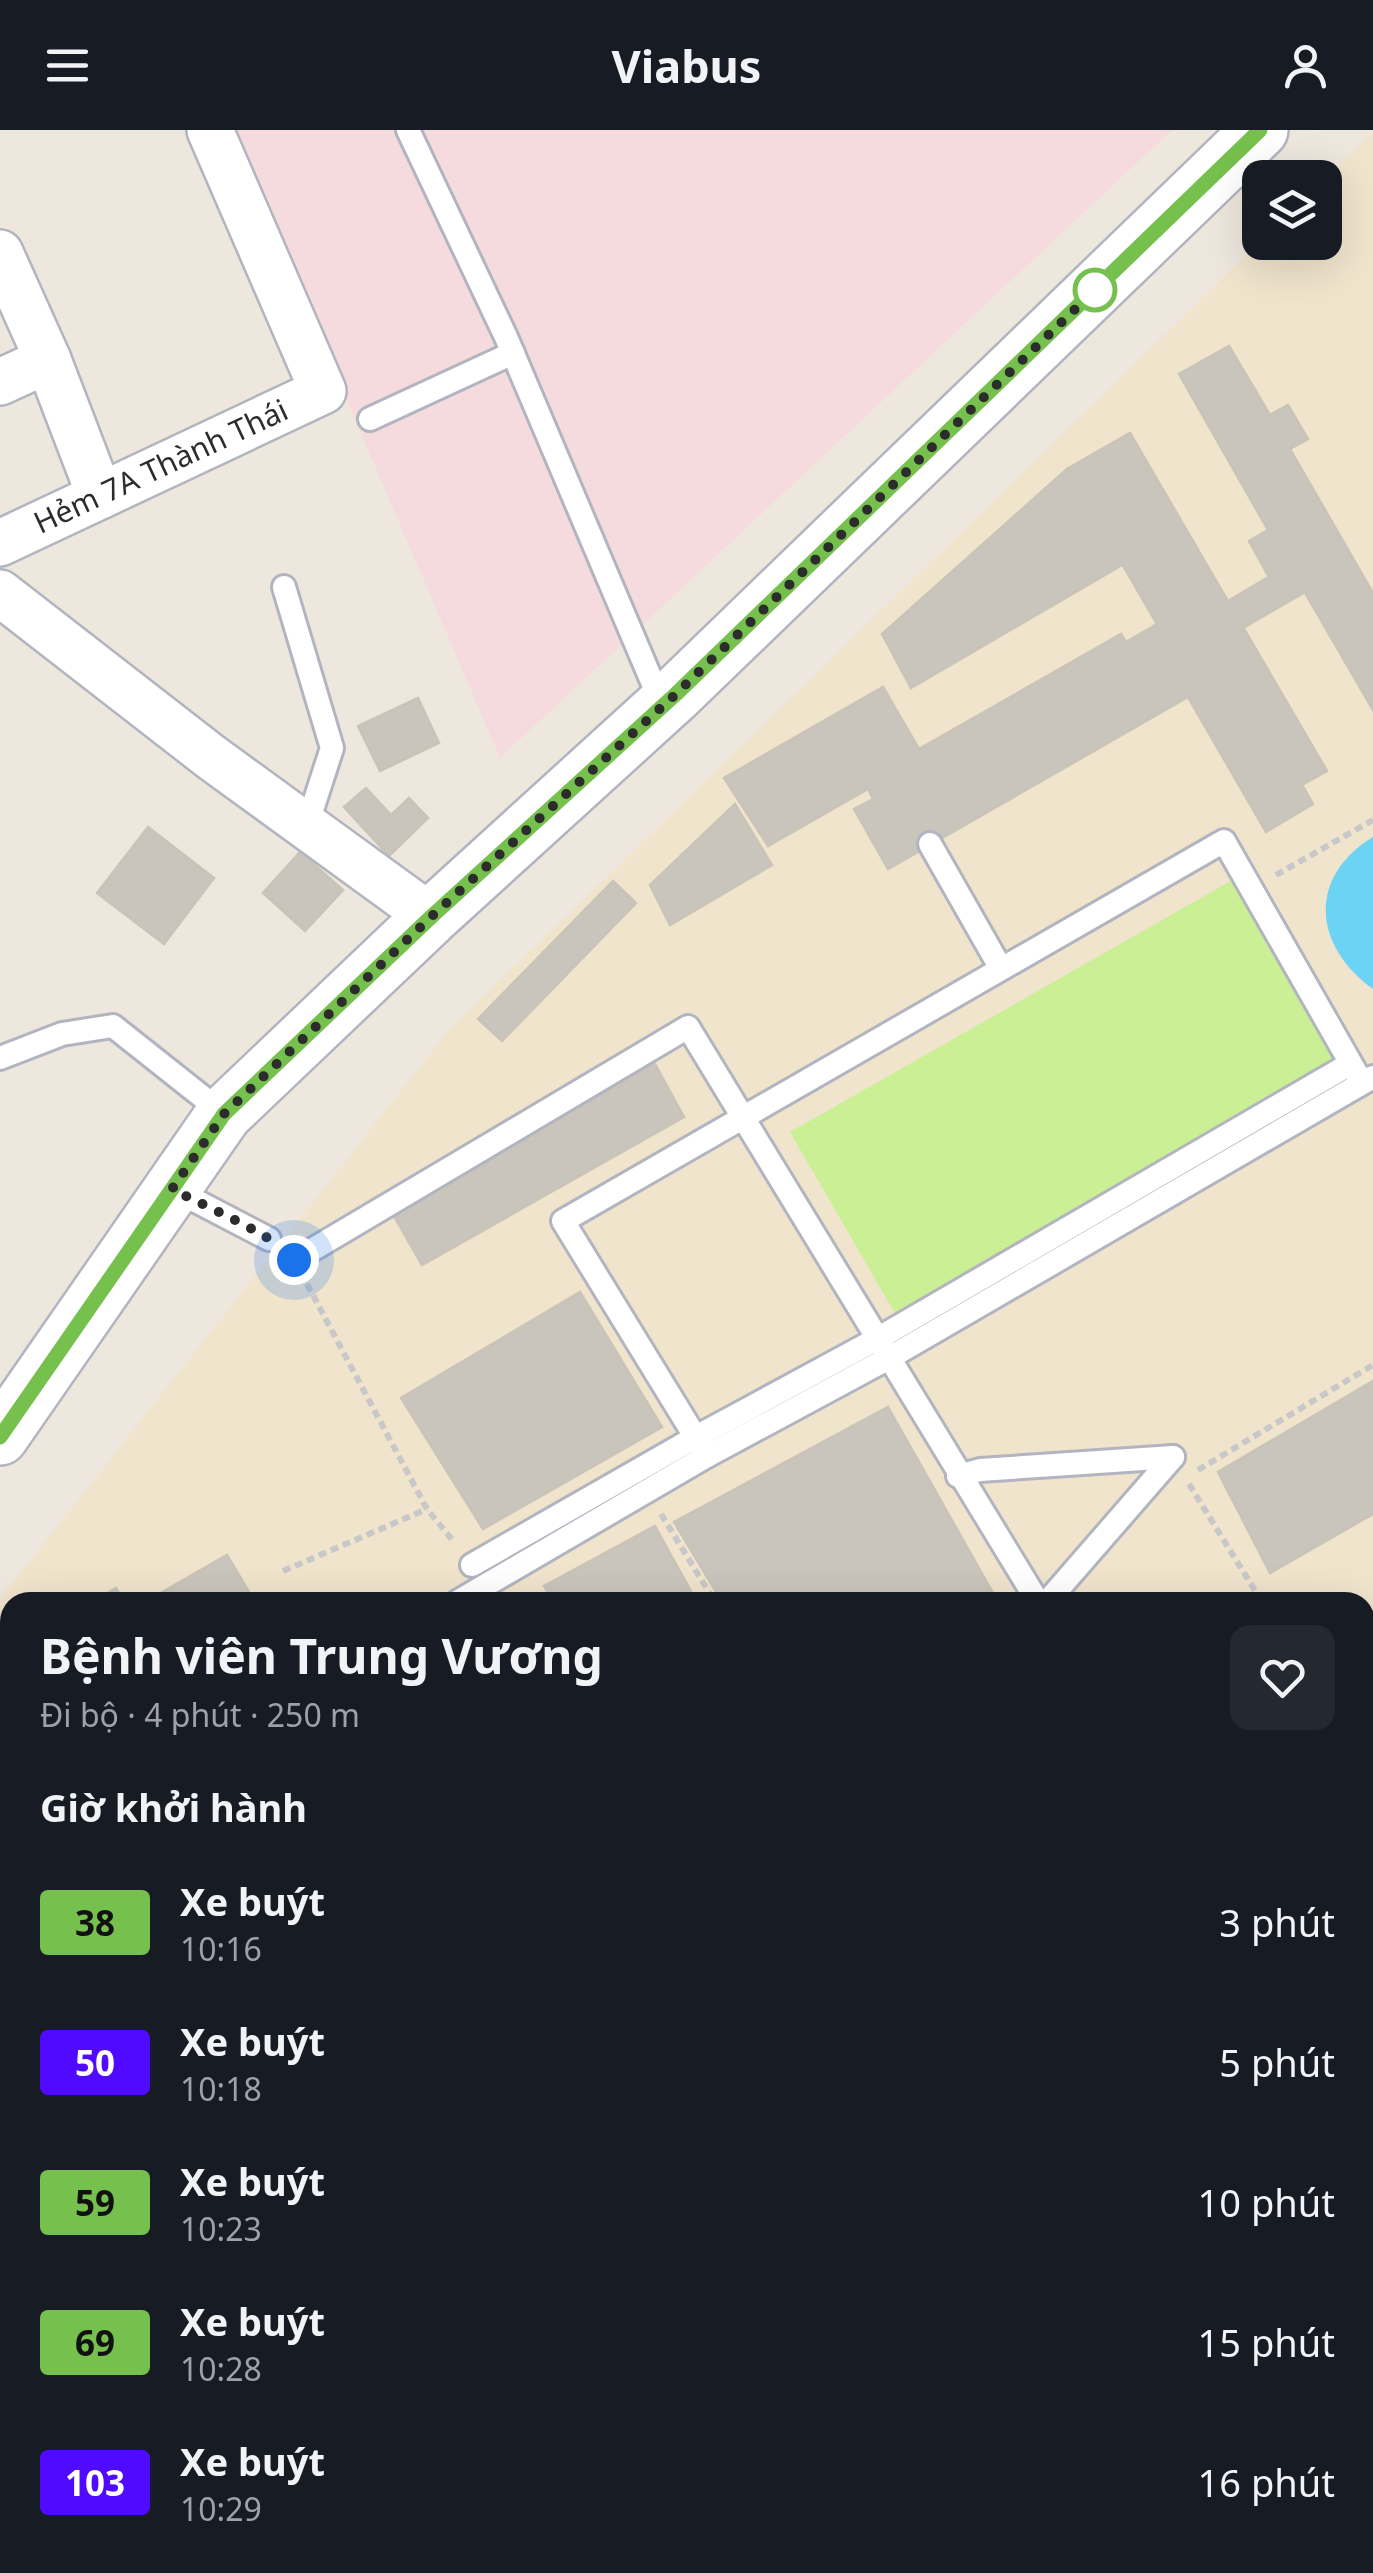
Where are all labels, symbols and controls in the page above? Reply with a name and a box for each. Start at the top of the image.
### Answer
text: Viabus [612,35,761,96]
icon: menu [40,38,95,93]
icon: person [1278,38,1333,93]
map controls [1242,160,1342,260]
button: layers [1242,160,1342,260]
unlabelled marker [1074,269,1116,311]
street label: Hẻm 7A Thành Thái [27,389,294,543]
your location [269,1235,319,1285]
text: Bệnh viên Trung Vương [40,1623,603,1688]
button: heart [1230,1625,1335,1730]
text: Đi bộ · 4 phút · 250 m [40,1693,360,1736]
text: Giờ khởi hành [40,1781,307,1833]
text: Xe buýt [180,1875,325,1927]
text: 3 phút [1219,1896,1335,1948]
text: 38 [75,1899,115,1946]
text: 10:16 [180,1927,262,1970]
text: Xe buýt [180,2015,325,2067]
text: 5 phút [1219,2036,1335,2088]
text: 50 [75,2039,115,2086]
text: 10:18 [180,2067,262,2110]
text: Xe buýt [180,2155,325,2207]
text: 10 phút [1198,2176,1335,2228]
text: 59 [75,2179,115,2226]
text: 10:23 [180,2207,262,2250]
text: Xe buýt [180,2295,325,2347]
text: 15 phút [1198,2316,1335,2368]
text: 69 [75,2319,115,2366]
text: 10:28 [180,2347,262,2390]
text: Xe buýt [180,2435,325,2487]
text: 16 phút [1198,2456,1335,2508]
text: 103 [65,2459,125,2506]
text: 10:29 [180,2487,262,2530]

